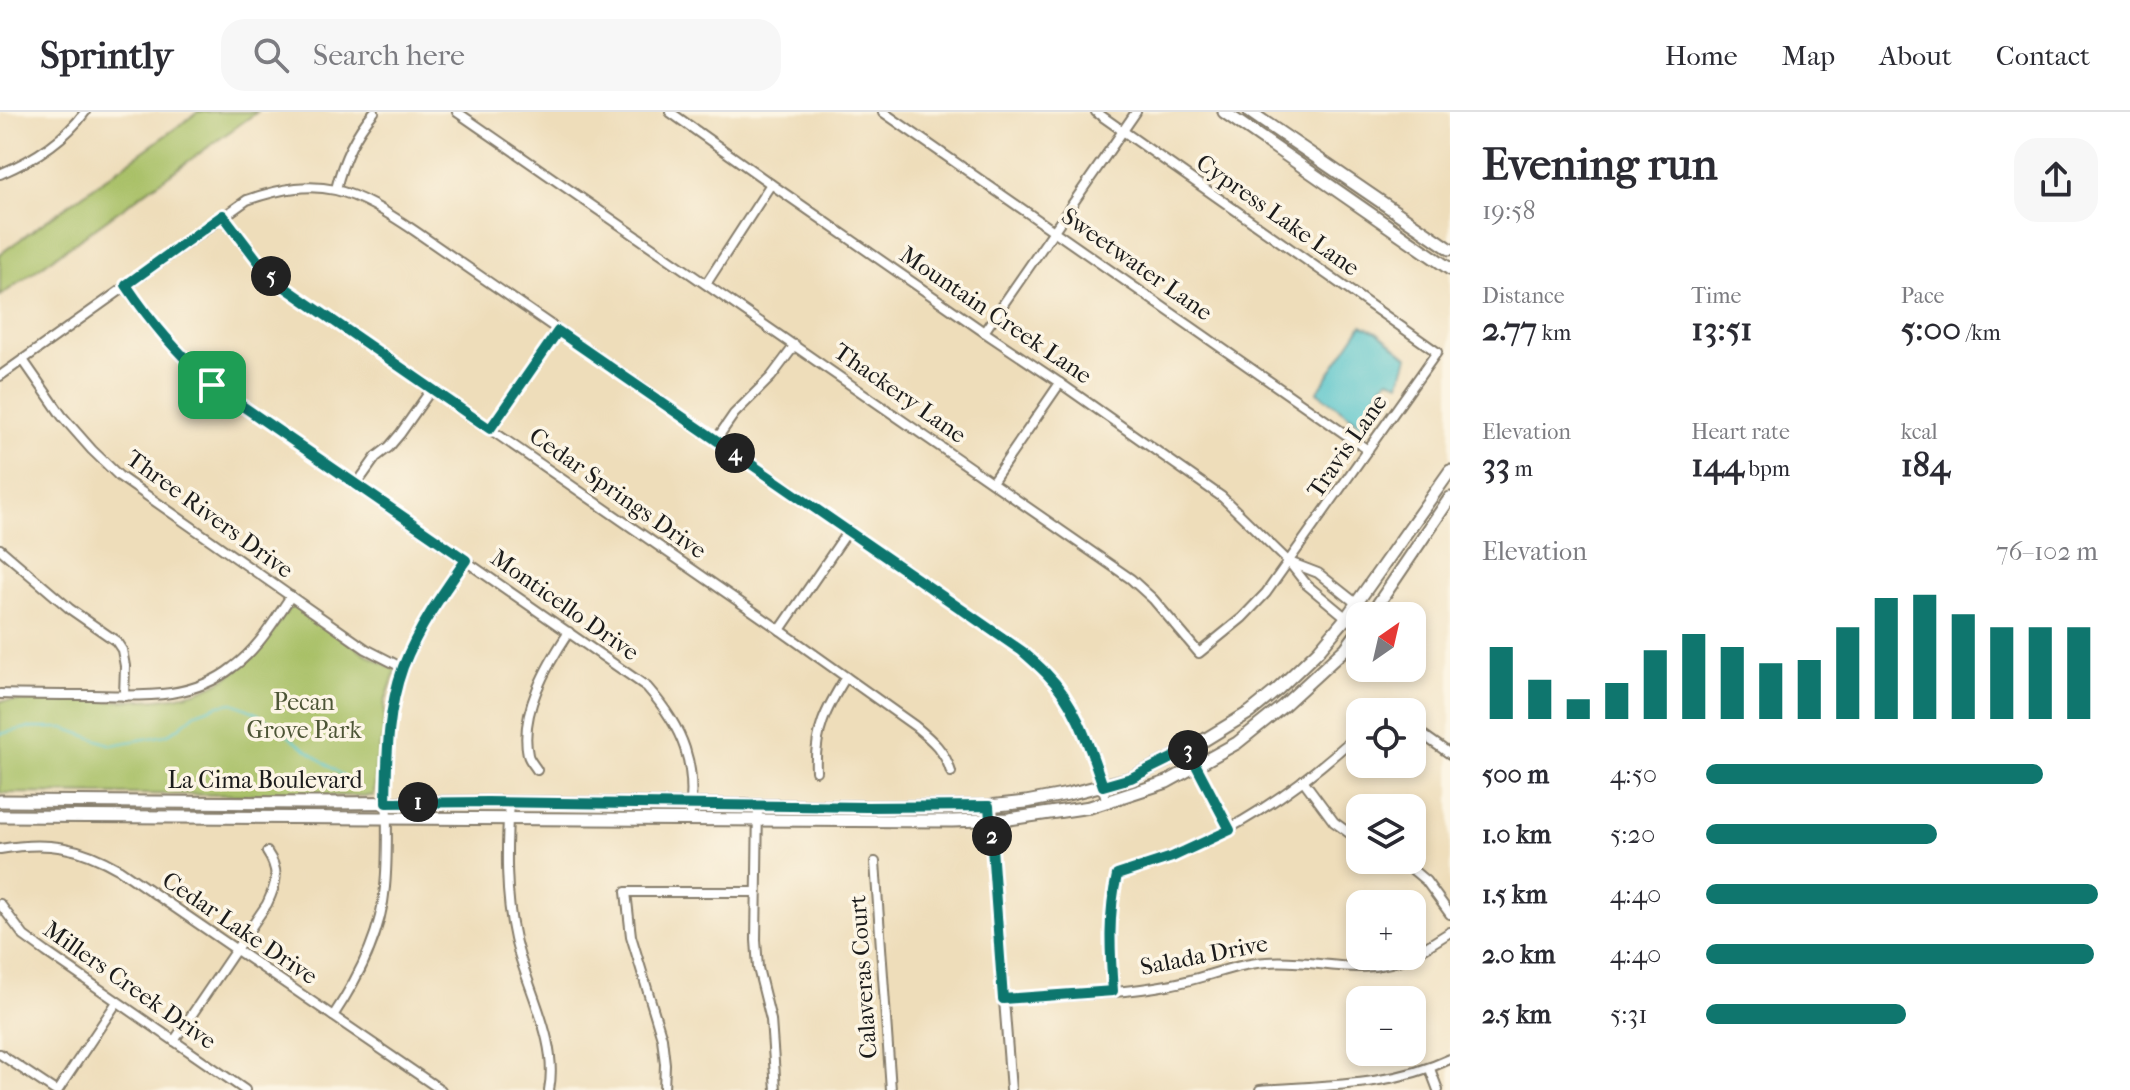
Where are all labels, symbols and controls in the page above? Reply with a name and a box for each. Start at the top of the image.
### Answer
search box [221,19,781,91]
text: Sprintly [40,33,173,78]
icon: search [249,33,293,77]
text: Search here [313,38,465,73]
text: Home [1665,39,1738,72]
text: Map [1782,39,1835,72]
text: About [1879,39,1952,72]
text: Contact [1996,39,2090,72]
button: share [2014,138,2098,222]
text: Evening run [1482,139,1717,190]
street label: Cypress Lake Lane [1191,148,1365,282]
text: 19:58 [1482,195,1536,226]
street label: Sweetwater Lane [1056,202,1218,326]
street label: Mountain Creek Lane [895,240,1097,390]
pin: 5 [251,256,291,296]
text: 5 [266,263,276,289]
text: Distance [1482,283,1565,309]
text: Time [1691,283,1741,309]
text: Pace [1901,283,1944,309]
text: 2.77 [1482,309,1537,349]
text: 13:51 [1691,309,1752,349]
text: 5:00 [1901,309,1961,349]
text: km [1537,320,1571,346]
text: /km [1961,320,2001,346]
street label: Thackery Lane [828,337,972,449]
pin [178,351,246,419]
icon: arrive [190,363,234,407]
street label: Travis Lane [1301,389,1393,503]
text: Elevation [1482,419,1571,445]
text: Heart rate [1691,419,1790,445]
text: kcal [1901,419,1938,445]
street label: Cedar Springs Drive [524,421,712,565]
pin: 4 [715,433,755,473]
text: 4 [729,440,742,466]
street label: Three Rivers Drive [121,444,299,584]
text: 33 [1482,445,1510,485]
text: 144 [1691,445,1744,485]
text: 184 [1901,445,1950,485]
text: m [1510,456,1533,482]
text: bpm [1744,456,1790,482]
text: Elevation [1482,536,1587,567]
text: 76–102 m [1996,536,2098,567]
street label: Monticello Drive [486,544,645,667]
north arrow [1346,602,1426,682]
map controls [1346,602,1426,1066]
park label: Pecan Grove Park [246,688,362,744]
button: locate [1346,698,1426,778]
pin: 3 [1168,730,1208,770]
text: 3 [1183,737,1193,763]
text: 500 m [1482,759,1549,790]
text: 4:50 [1610,759,1657,790]
street label: La Cima Boulevard [167,766,364,794]
pin: 1 [398,782,438,822]
text: 1 [414,789,422,815]
button: layers [1346,794,1426,874]
pin: 2 [972,816,1012,856]
text: 1.0 km [1482,819,1551,850]
text: 5:20 [1610,819,1655,850]
text: 2 [986,823,998,849]
street label: Cedar Lake Drive [157,866,323,990]
text: 1.5 km [1482,879,1547,910]
text: 4:40 [1610,879,1661,910]
button: + [1346,890,1426,970]
street label: Calaveras Court [843,894,883,1060]
street label: Millers Creek Drive [38,915,222,1055]
street label: Salada Drive [1138,929,1270,981]
text: 2.0 km [1482,939,1555,970]
text: 4:40 [1610,939,1661,970]
button: − [1346,986,1426,1066]
text: 2.5 km [1482,999,1551,1030]
text: 5:31 [1610,999,1647,1030]

